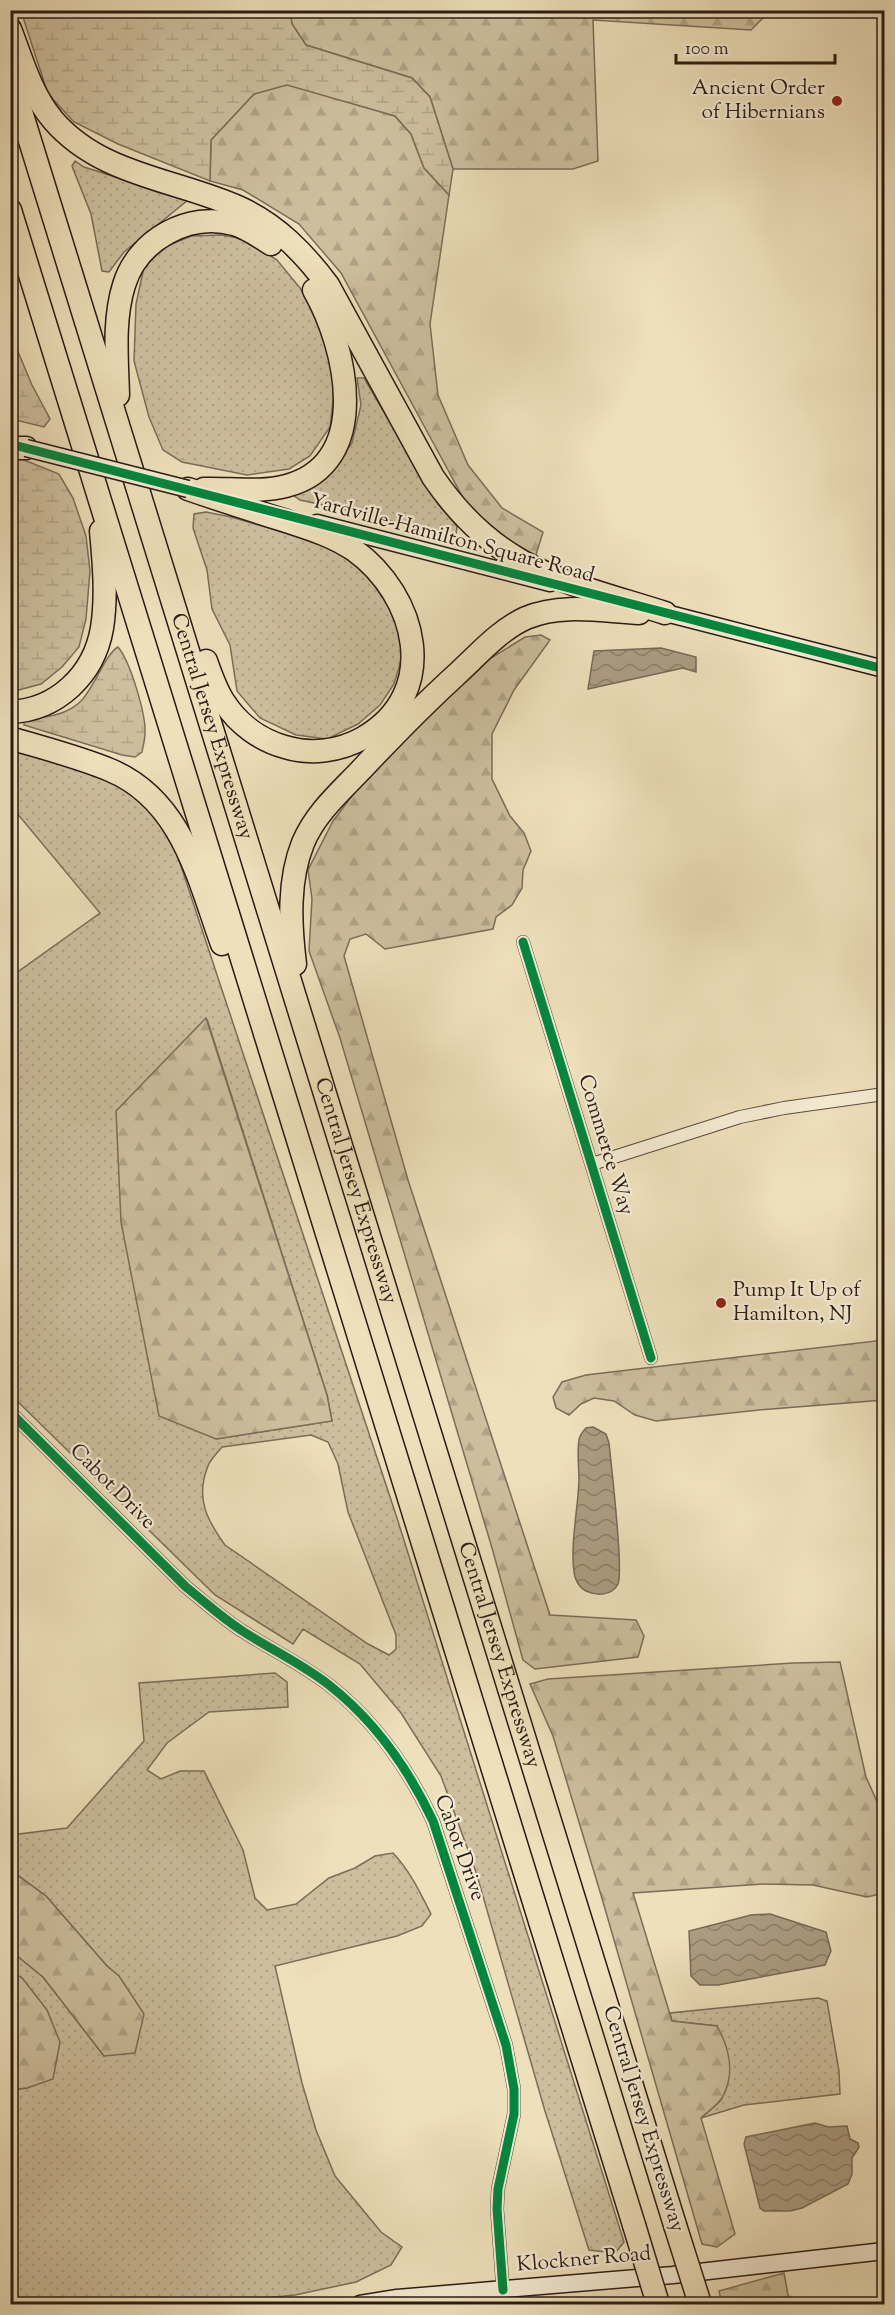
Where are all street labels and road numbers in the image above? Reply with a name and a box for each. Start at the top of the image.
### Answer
street label: Yardville-Hamilton Square Road [306,487,598,592]
street label: Central Jersey Expressway [162,610,261,844]
street label: Commerce Way [569,1071,641,1220]
street label: Central Jersey Expressway [306,1074,404,1308]
street label: Cabot Drive [62,1437,162,1537]
street label: Central Jersey Expressway [450,1538,548,1772]
street label: Cabot Drive [426,1791,492,1905]
street label: Central Jersey Expressway [594,2002,692,2236]
street label: Klockner Road [516,2239,653,2281]

